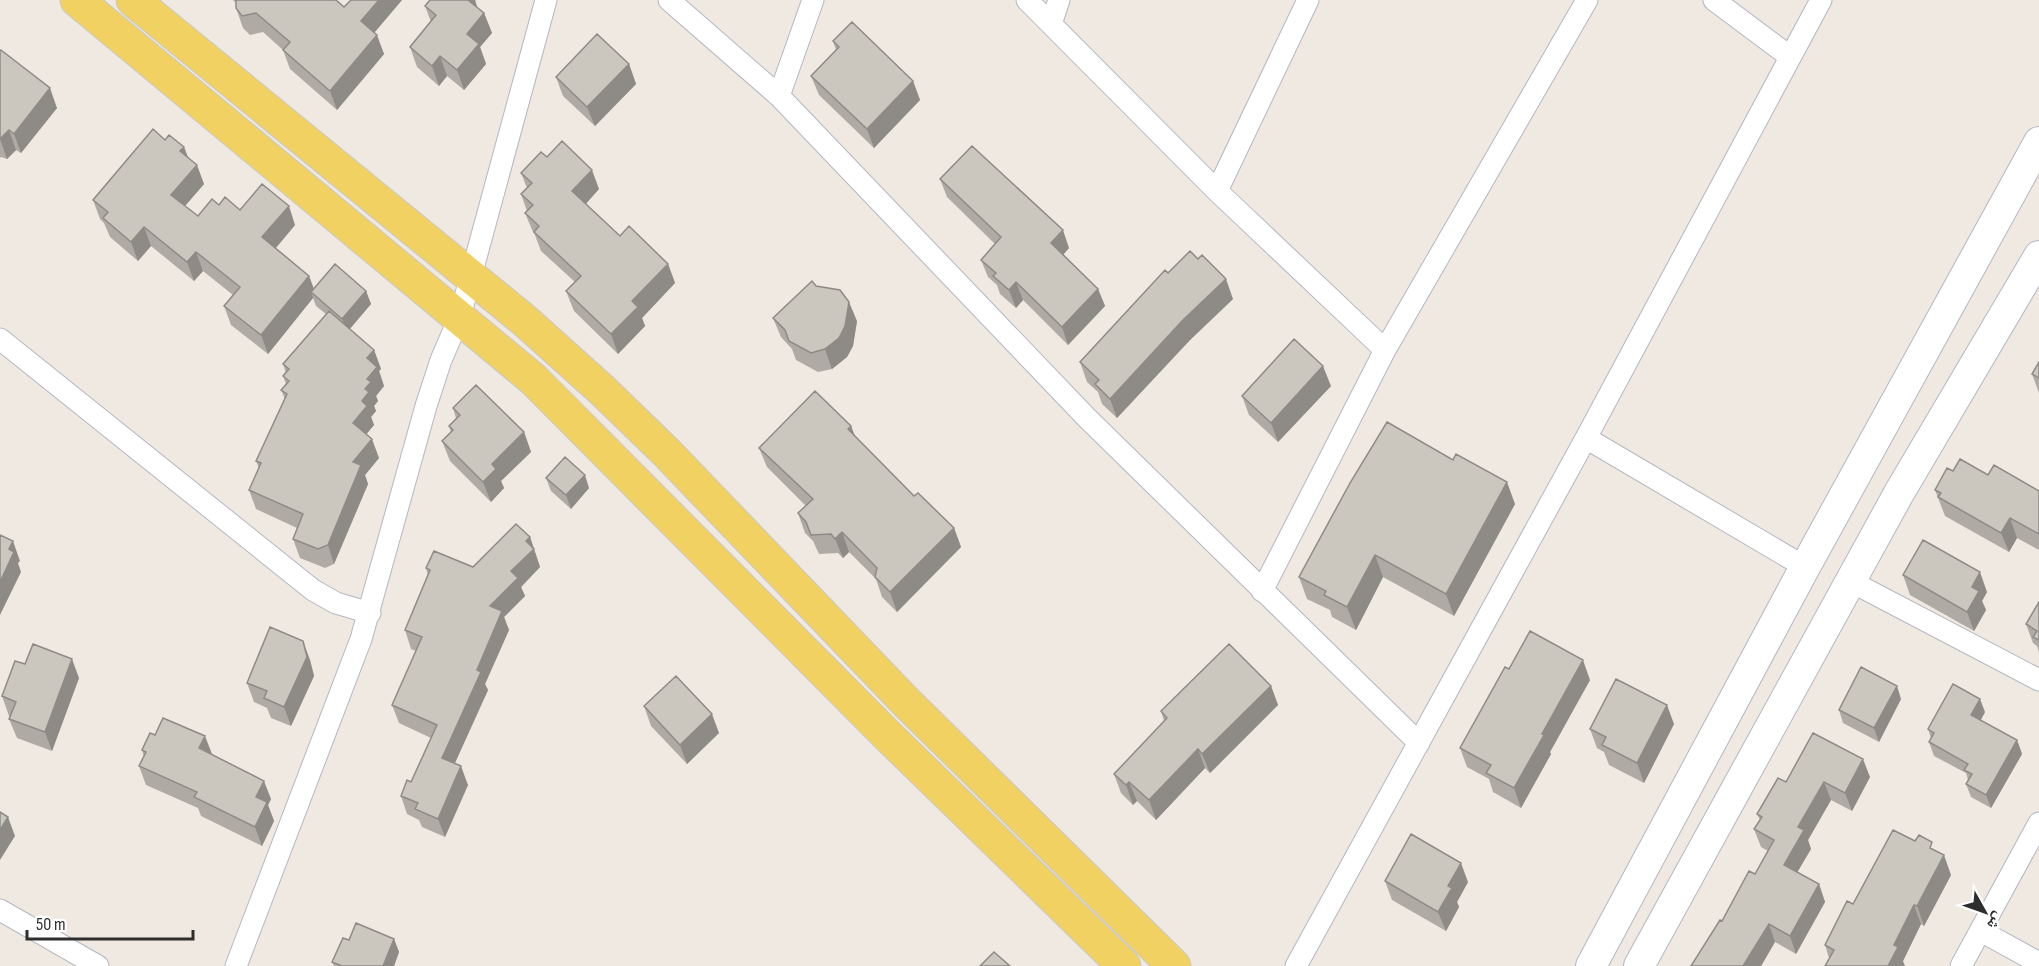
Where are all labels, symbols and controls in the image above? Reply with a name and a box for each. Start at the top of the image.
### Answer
north arrow [1955,882,2015,942]
scale bar [27,903,194,941]
text: ش [1983,908,2008,933]
text: 50 m [36,914,66,935]

